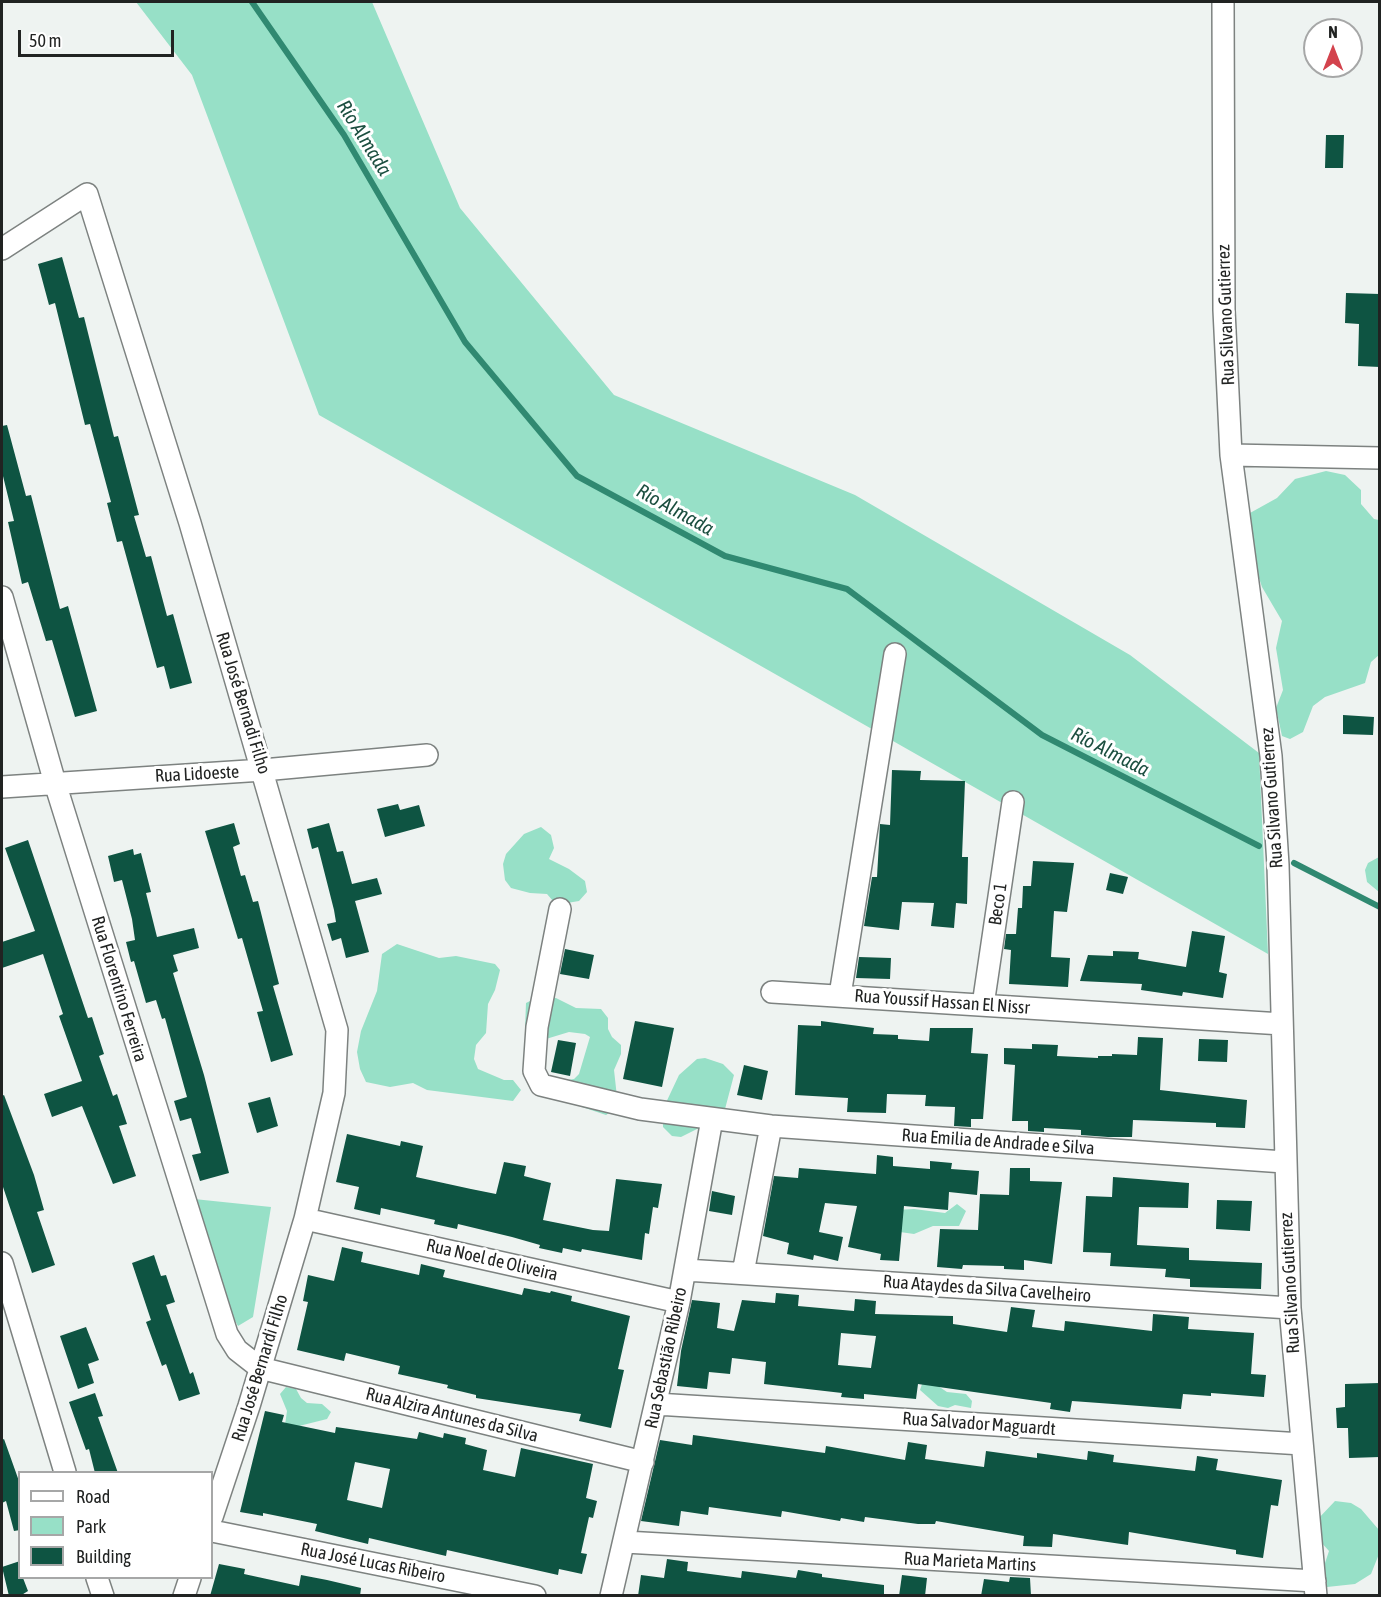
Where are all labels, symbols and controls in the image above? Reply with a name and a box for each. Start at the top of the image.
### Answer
scale bar [21,18,177,56]
north arrow [1303,18,1363,78]
text: N [1328,23,1338,41]
text: 50 m [29,30,61,51]
water label: Río Almada [331,96,397,180]
street label: Rua Silvano Gutierrez [1213,244,1239,386]
water label: Río Almada [632,479,718,541]
street label: Rua José Bernadi Filho [211,629,275,777]
water label: Río Almada [1067,722,1153,782]
street label: Rua Silvano Gutierrez [1256,727,1288,869]
street label: Rua Lidoeste [154,761,240,787]
street label: Beco 1 [984,881,1012,927]
street label: Rua Florentino Ferreira [87,913,151,1065]
street label: Rua Youssif Hassan El Nissr [854,985,1030,1019]
street label: Rua Emilia de Andrade e Silva [901,1124,1095,1160]
street label: Rua Silvano Gutierrez [1276,1212,1304,1354]
street label: Rua Noel de Oliveira [424,1234,560,1286]
street label: Rua Ataydes da Silva Cavelheiro [882,1271,1092,1307]
street label: Rua Sebastião Ribeiro [640,1285,692,1431]
street label: Rua José Bernardi Filho [227,1292,293,1444]
street label: Rua Alzira Antunes da Silva [364,1383,540,1447]
street label: Rua Salvador Maguardt [902,1408,1056,1440]
legend [18,1471,213,1579]
text: Road [76,1486,110,1507]
text: Park [76,1516,106,1537]
street label: Rua José Lucas Ribeiro [299,1538,447,1588]
text: Building [76,1546,131,1567]
street label: Rua Marieta Martins [903,1548,1037,1576]

